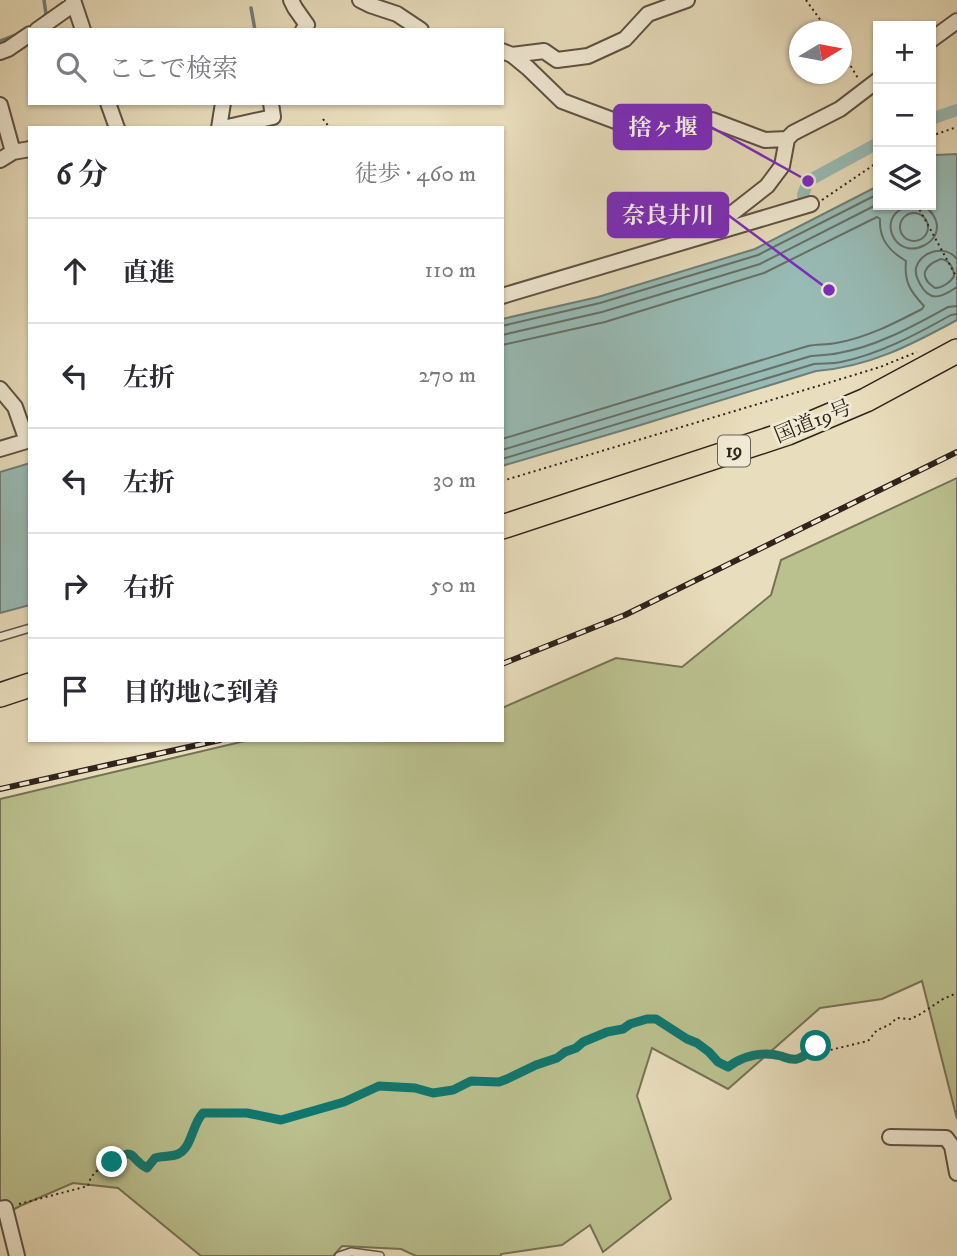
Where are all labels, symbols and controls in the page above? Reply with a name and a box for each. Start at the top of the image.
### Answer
north arrow [789,21,852,84]
map controls [873,21,936,210]
button: + [873,21,936,84]
search box [28,28,504,105]
icon: search [52,48,90,86]
text: ここで検索 [108,53,238,86]
button: − [873,84,936,147]
callout: 捨ヶ堰 [614,105,711,149]
text: 捨ヶ堰 [629,114,698,143]
button: layers [873,147,936,210]
text: 6 分 [56,157,108,194]
text: 徒歩 · 460 m [355,160,476,189]
callout: 奈良井川 [608,193,728,237]
text: 奈良井川 [622,202,714,231]
icon: ahead [56,252,94,290]
text: 110 m [425,256,476,285]
text: 直進 [123,257,175,290]
icon: left [56,357,94,395]
text: 270 m [419,361,476,390]
text: 左折 [123,362,175,395]
street label: 国道19号 [771,395,855,449]
road number: 19 [718,436,750,466]
icon: left [56,462,94,500]
text: 30 m [433,466,476,495]
text: 左折 [123,467,175,500]
icon: right [56,567,94,605]
text: 50 m [430,571,476,600]
text: 右折 [123,572,175,605]
icon: arrive [56,672,94,710]
text: 目的地に到着 [123,677,279,710]
route start [800,1030,831,1061]
route end [96,1146,127,1177]

